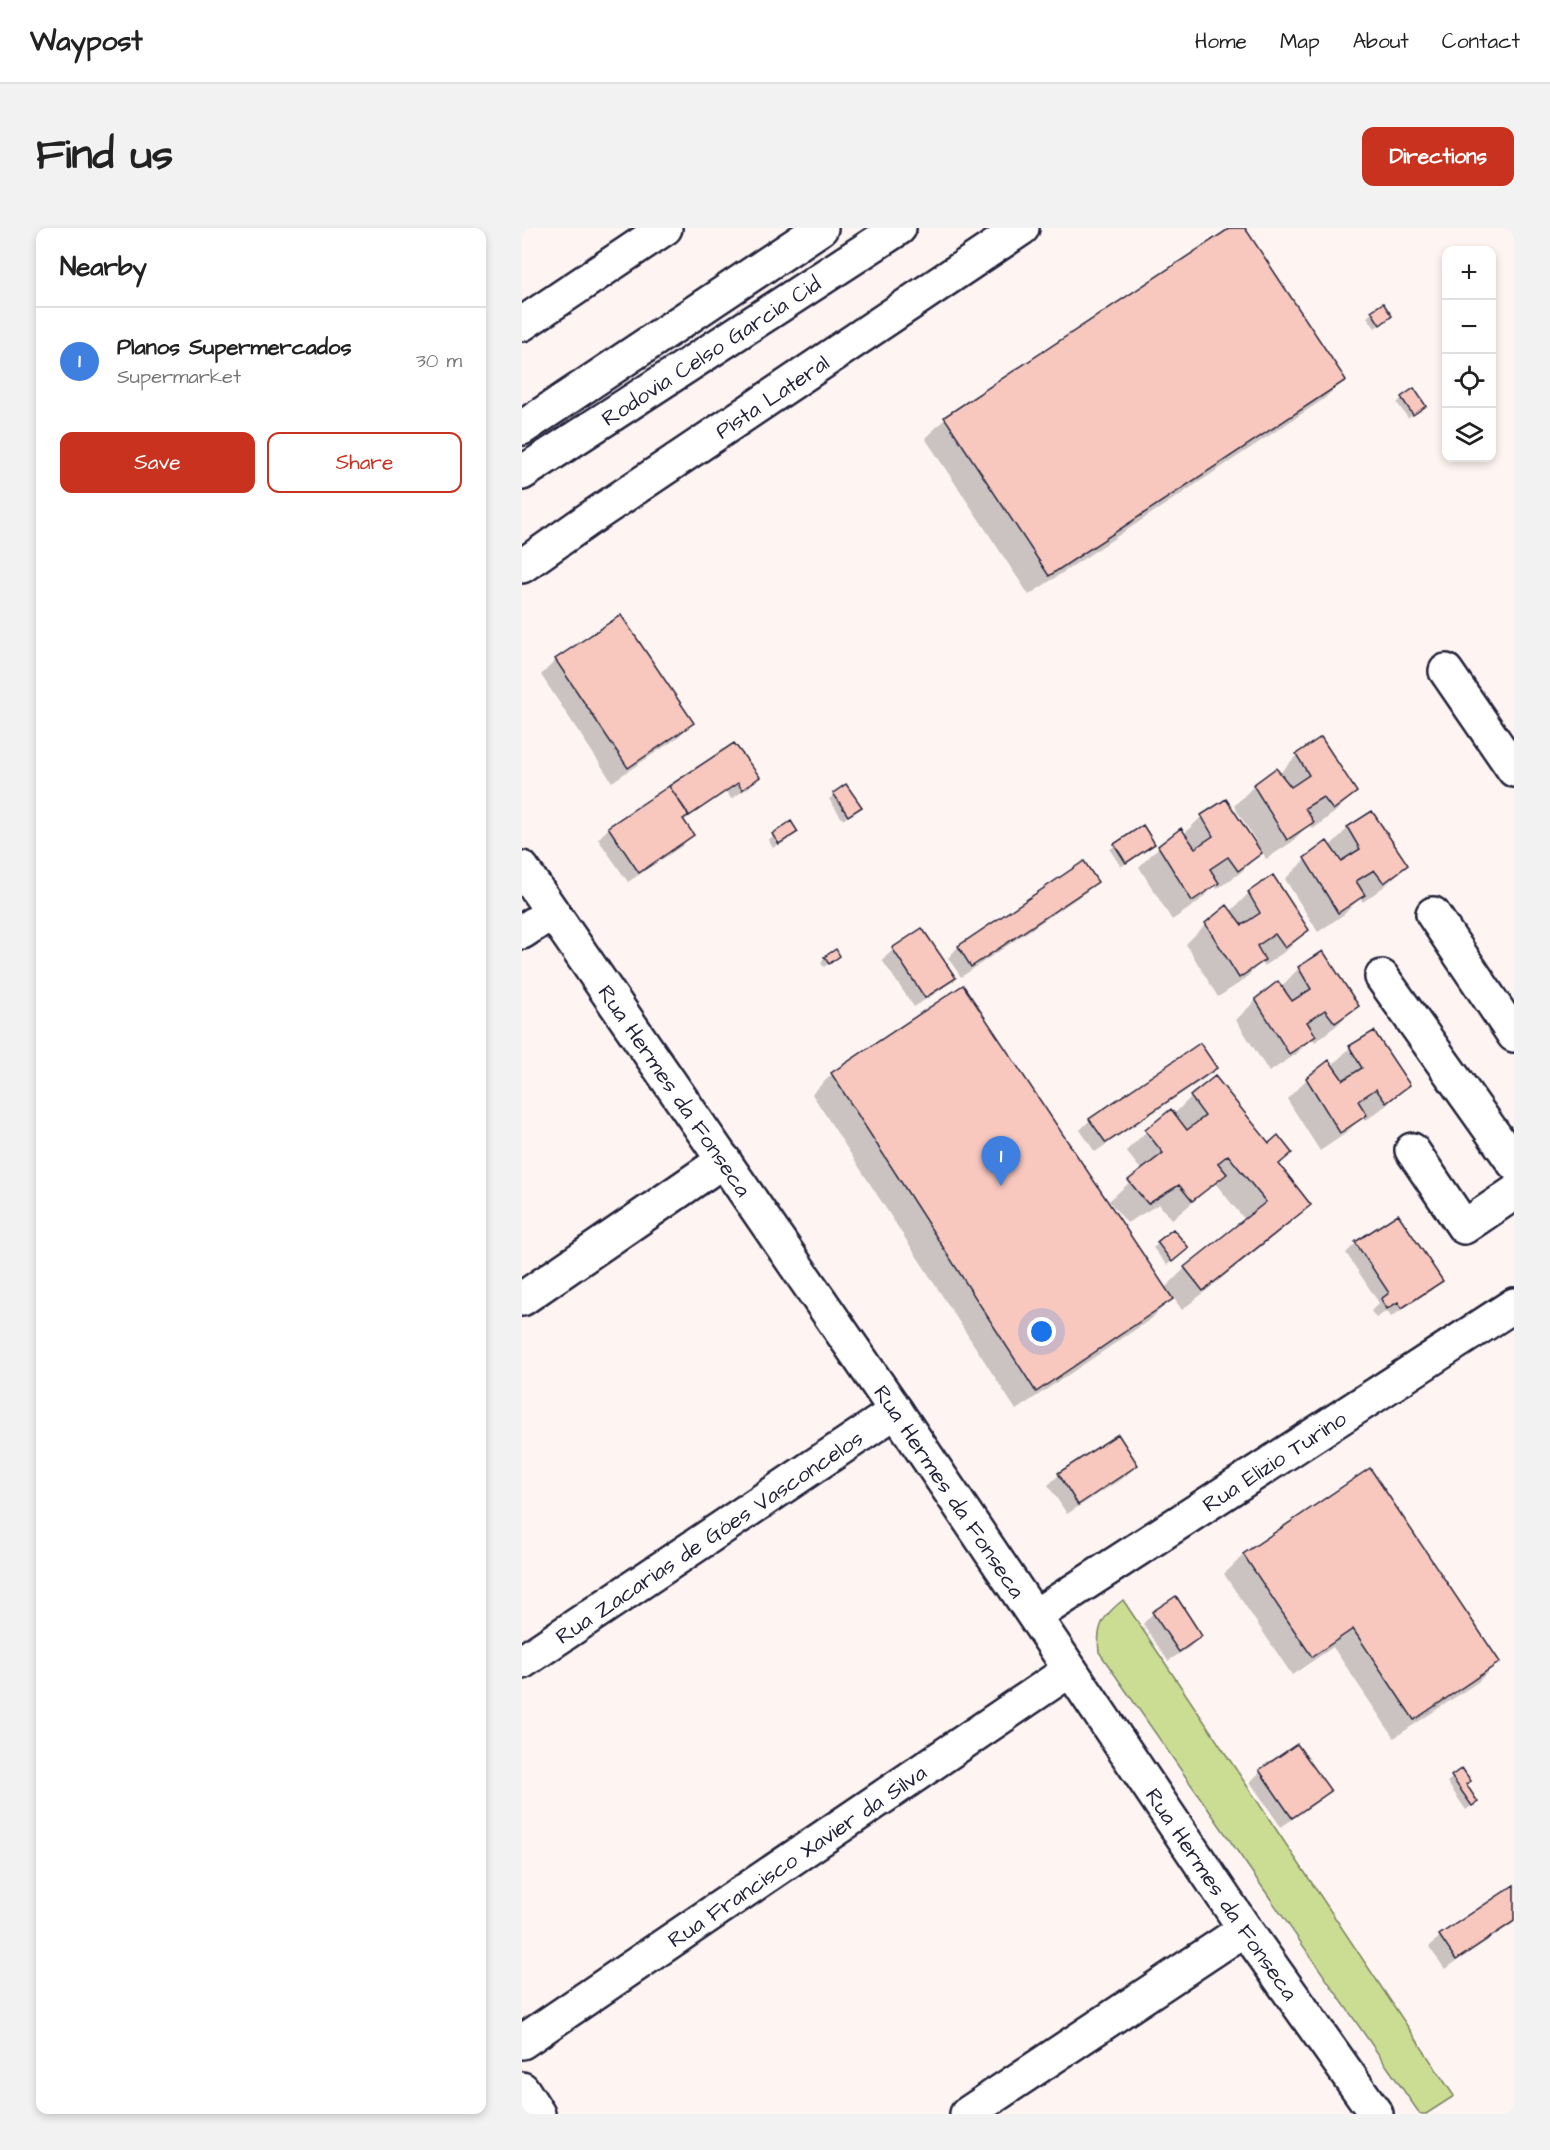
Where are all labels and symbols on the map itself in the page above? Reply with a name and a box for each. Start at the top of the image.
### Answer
street label: Rodovia Celso Garcia Cid [596,269,827,434]
street label: Pista Lateral [709,348,836,447]
street label: Rua Hermes da Fonseca [590,979,758,1203]
pin: 1 [982,1136,1020,1186]
your location [1027,1317,1056,1346]
street label: Rua Hermes da Fonseca [866,1379,1032,1605]
street label: Rua Elizio Turino [1197,1404,1353,1520]
street label: Rua Zacarias de Góes Vasconcelos [550,1423,870,1652]
street label: Rua Francisco Xavier da Silva [662,1758,933,1956]
street label: Rua Hermes da Fonseca [1137,1782,1305,2007]

